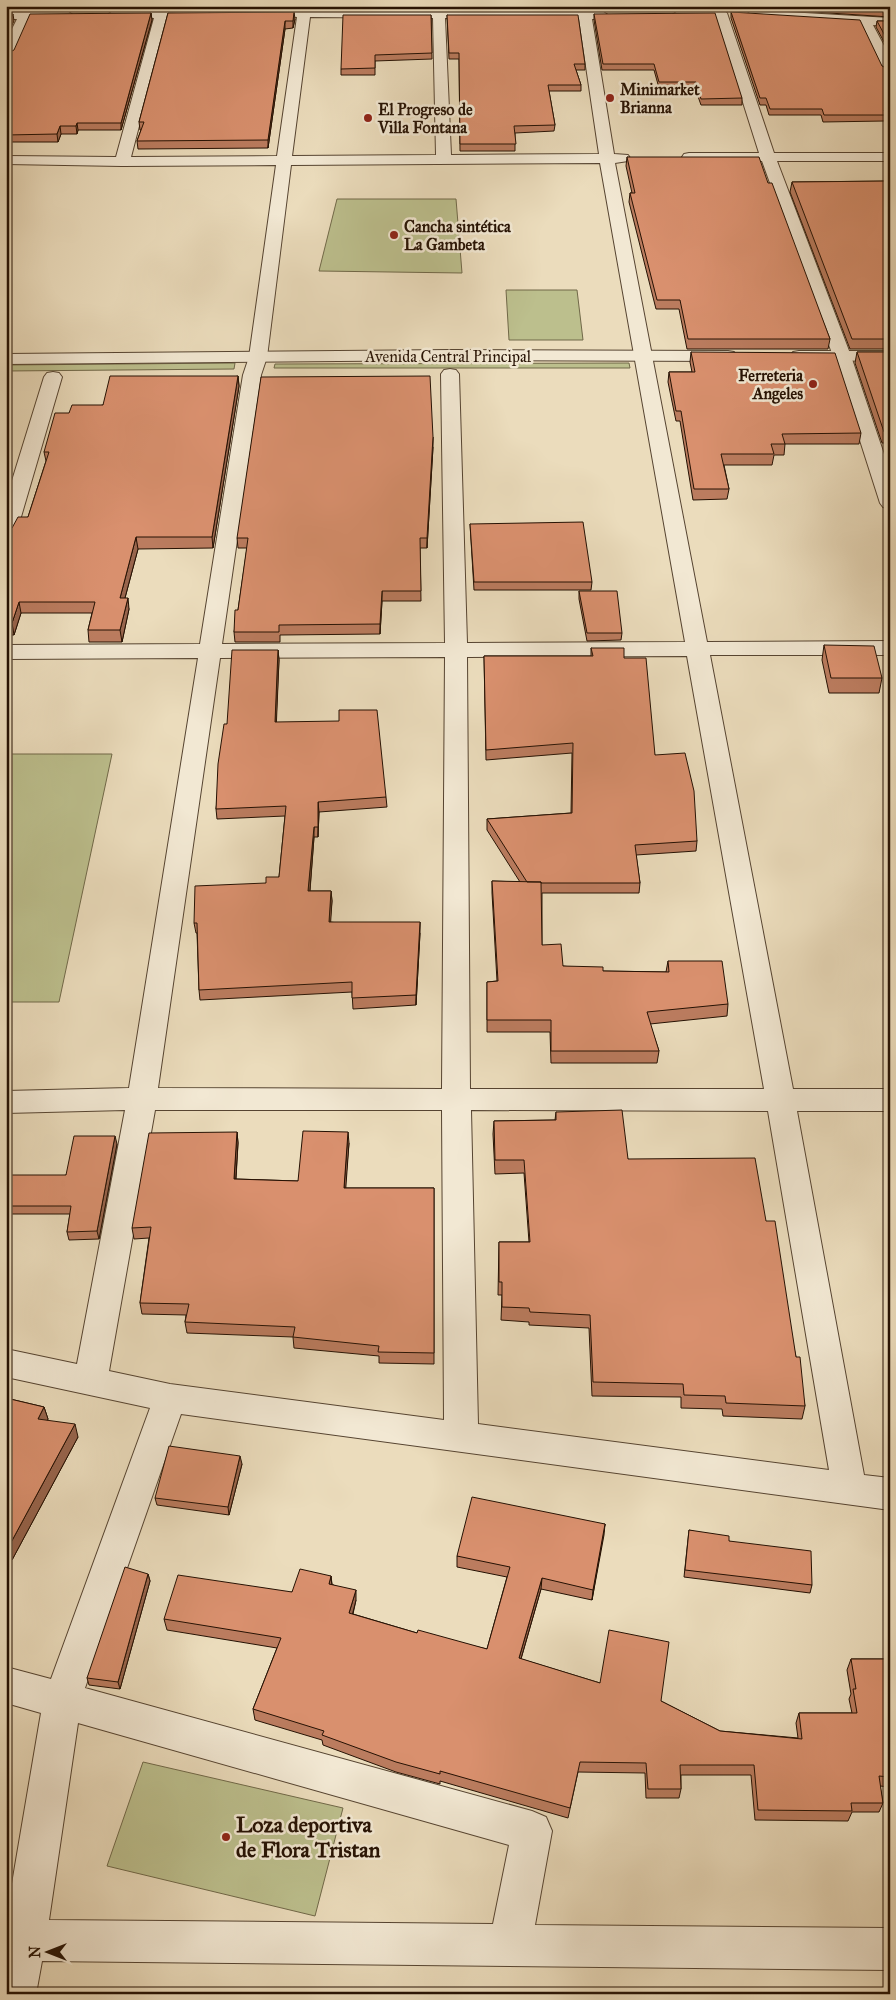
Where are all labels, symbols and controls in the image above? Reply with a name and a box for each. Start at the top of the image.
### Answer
place label: Minimarket Brianna [620,80,700,117]
marker: Minimarket Brianna [604,92,616,104]
place label: El Progreso de Villa Fontana [377,100,473,137]
marker: El Progreso de Villa Fontana [362,112,374,124]
place label: Cancha sintética La Gambeta [404,217,512,254]
marker: Cancha sintética La Gambeta [388,229,400,241]
street label: Avenida Central Principal [364,347,532,366]
place label: Ferreteria Angeles [738,366,804,404]
marker: Ferreteria Angeles [807,378,819,390]
place label: Loza deportiva de Flora Tristan [236,1811,381,1863]
marker: Loza deportiva de Flora Tristan [220,1831,232,1843]
north arrow [22,1928,72,1978]
text: N [27,1946,44,1958]

